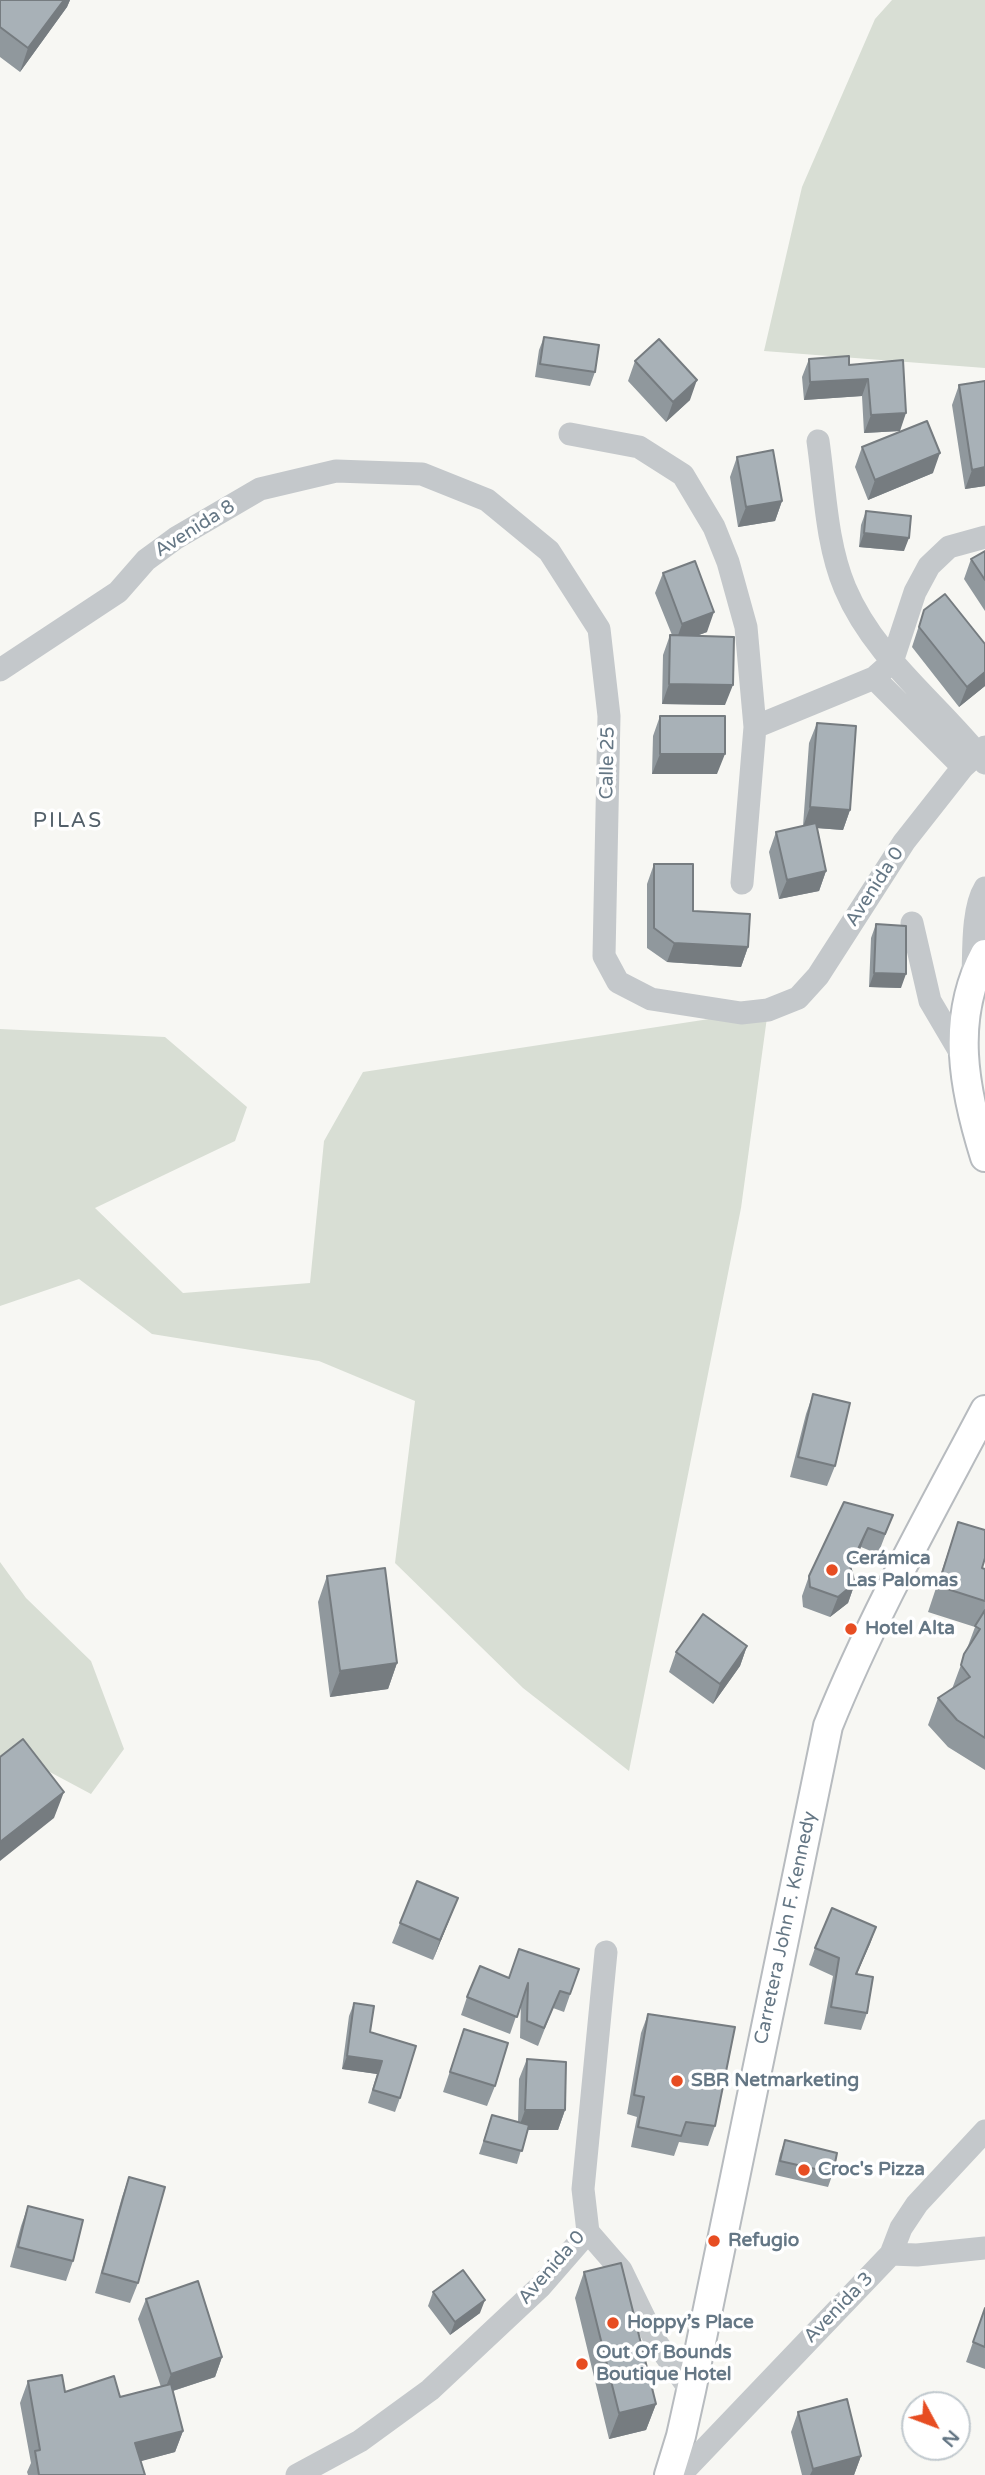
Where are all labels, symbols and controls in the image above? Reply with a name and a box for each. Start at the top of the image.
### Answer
street label: Avenida 8 [151,495,239,563]
street label: Calle 25 [596,726,620,800]
district label: PILAS [33,808,103,834]
street label: Avenida 0 [841,843,909,931]
place label: Cerámica Las Palomas [846,1548,958,1592]
marker: Cerámica Las Palomas [824,1562,840,1578]
place label: Hotel Alta [865,1618,955,1640]
marker: Hotel Alta [843,1621,859,1637]
street label: Carretera John F. Kennedy [750,1809,822,2047]
place label: SBR Netmarketing [691,2070,859,2092]
marker: SBR Netmarketing [669,2073,685,2089]
place label: Croc's Pizza [818,2159,925,2181]
marker: Croc's Pizza [796,2162,812,2178]
street label: Avenida 0 [514,2227,590,2309]
place label: Refugio [728,2230,799,2252]
marker: Refugio [706,2233,722,2249]
street label: Avenida 3 [800,2268,878,2348]
place label: Hoppy’s Place [627,2312,754,2334]
marker: Hoppy’s Place [605,2315,621,2331]
place label: Out Of Bounds Boutique Hotel [596,2342,732,2386]
marker: Out Of Bounds Boutique Hotel [574,2356,590,2372]
north arrow [901,2391,971,2461]
text: N [937,2425,964,2451]

